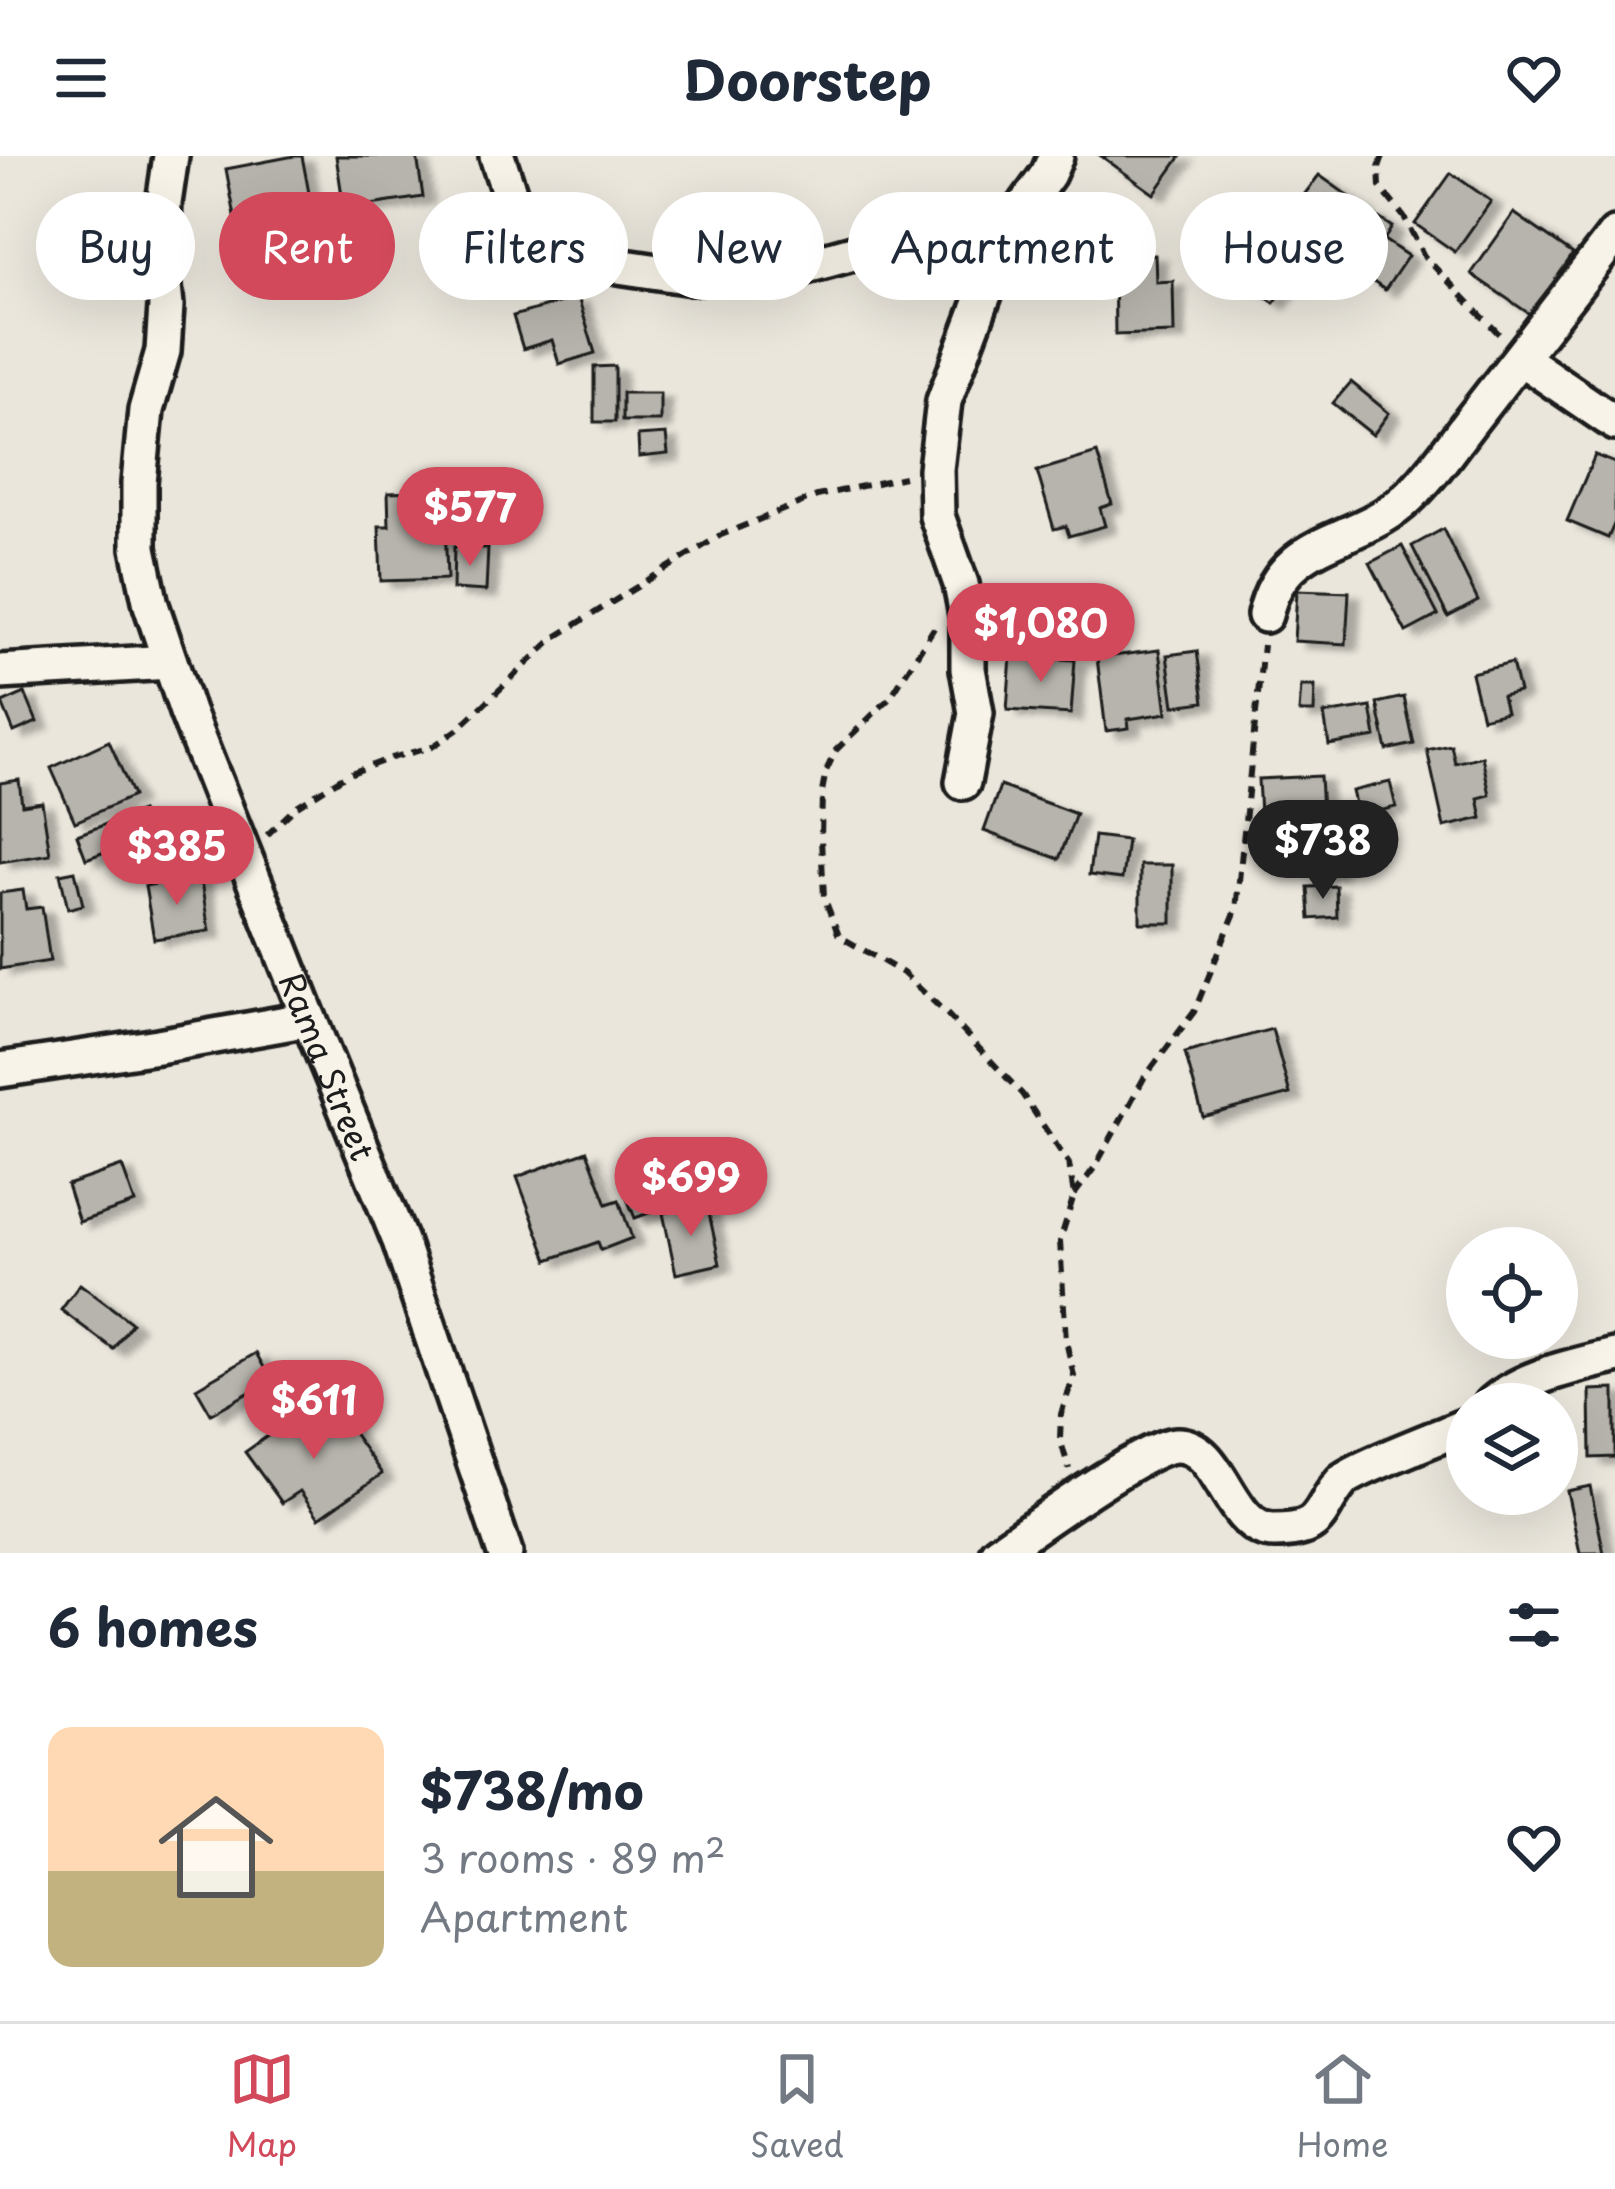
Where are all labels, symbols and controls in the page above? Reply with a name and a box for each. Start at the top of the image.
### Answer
text: Doorstep [683,38,932,119]
icon: menu [48,45,114,111]
icon: heart [1501,45,1567,111]
chip: Buy [36,192,195,300]
chip: Rent [219,192,395,300]
chip: Filters [419,192,628,300]
chip: New [652,192,824,300]
chip: Apartment [848,192,1156,300]
chip: House [1180,192,1388,300]
pin: $577 [399,467,541,569]
text: $577 [424,476,516,535]
pin: $1,080 [943,583,1139,685]
text: $1,080 [974,592,1108,651]
pin: $738 [1252,800,1394,902]
pin: $385 [106,806,248,908]
text: $738 [1274,809,1372,868]
text: $385 [127,815,227,874]
street label: Rama Street [268,964,389,1168]
pin: $699 [620,1137,762,1239]
text: $699 [641,1146,741,1205]
map controls [1446,1227,1578,1515]
button: locate [1446,1227,1578,1359]
pin: $611 [243,1360,385,1462]
text: $611 [271,1369,357,1428]
button: layers [1446,1383,1578,1515]
text: 6 homes [48,1587,258,1664]
icon: filters [1501,1592,1567,1658]
text: $738/mo [420,1750,644,1827]
icon: home [144,1775,288,1919]
icon: heart [1501,1814,1567,1880]
text: 3 rooms · 89 m² [420,1827,726,1886]
text: Apartment [420,1886,628,1945]
tab: Map [227,2046,297,2168]
tab: Saved [750,2046,844,2168]
tab: Home [1297,2046,1388,2168]

